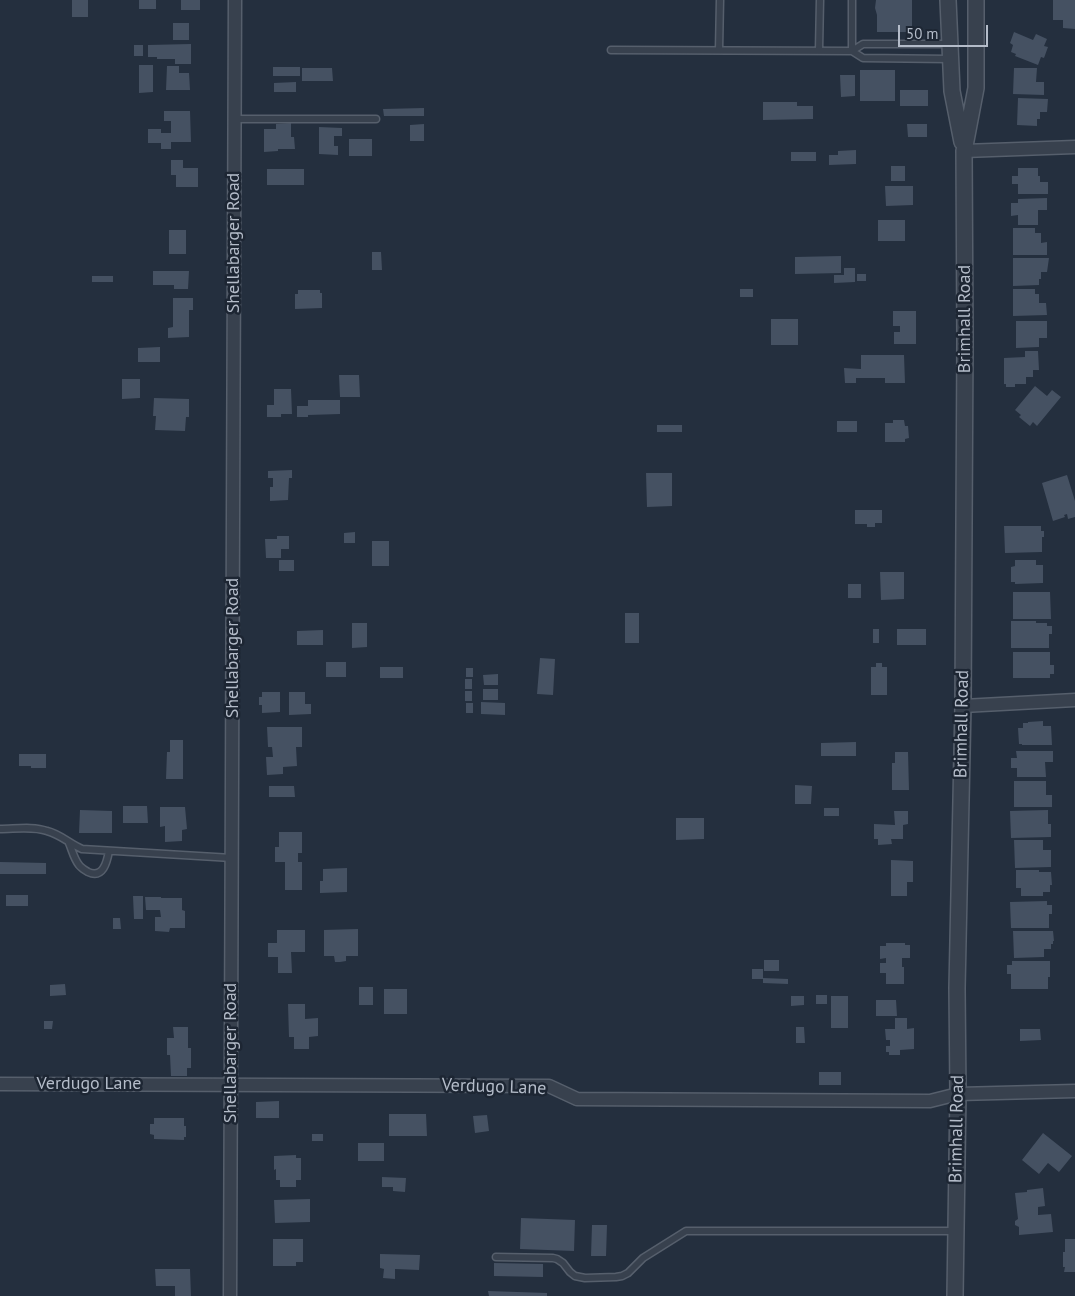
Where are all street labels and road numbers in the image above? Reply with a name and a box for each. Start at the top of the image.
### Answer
street label: Shellabarger Road [223,173,245,313]
street label: Brimhall Road [954,265,976,373]
street label: Shellabarger Road [222,578,244,718]
street label: Brimhall Road [950,670,974,778]
street label: Shellabarger Road [220,983,242,1123]
street label: Verdugo Lane [37,1073,141,1095]
street label: Verdugo Lane [441,1074,547,1100]
street label: Brimhall Road [945,1075,969,1183]

